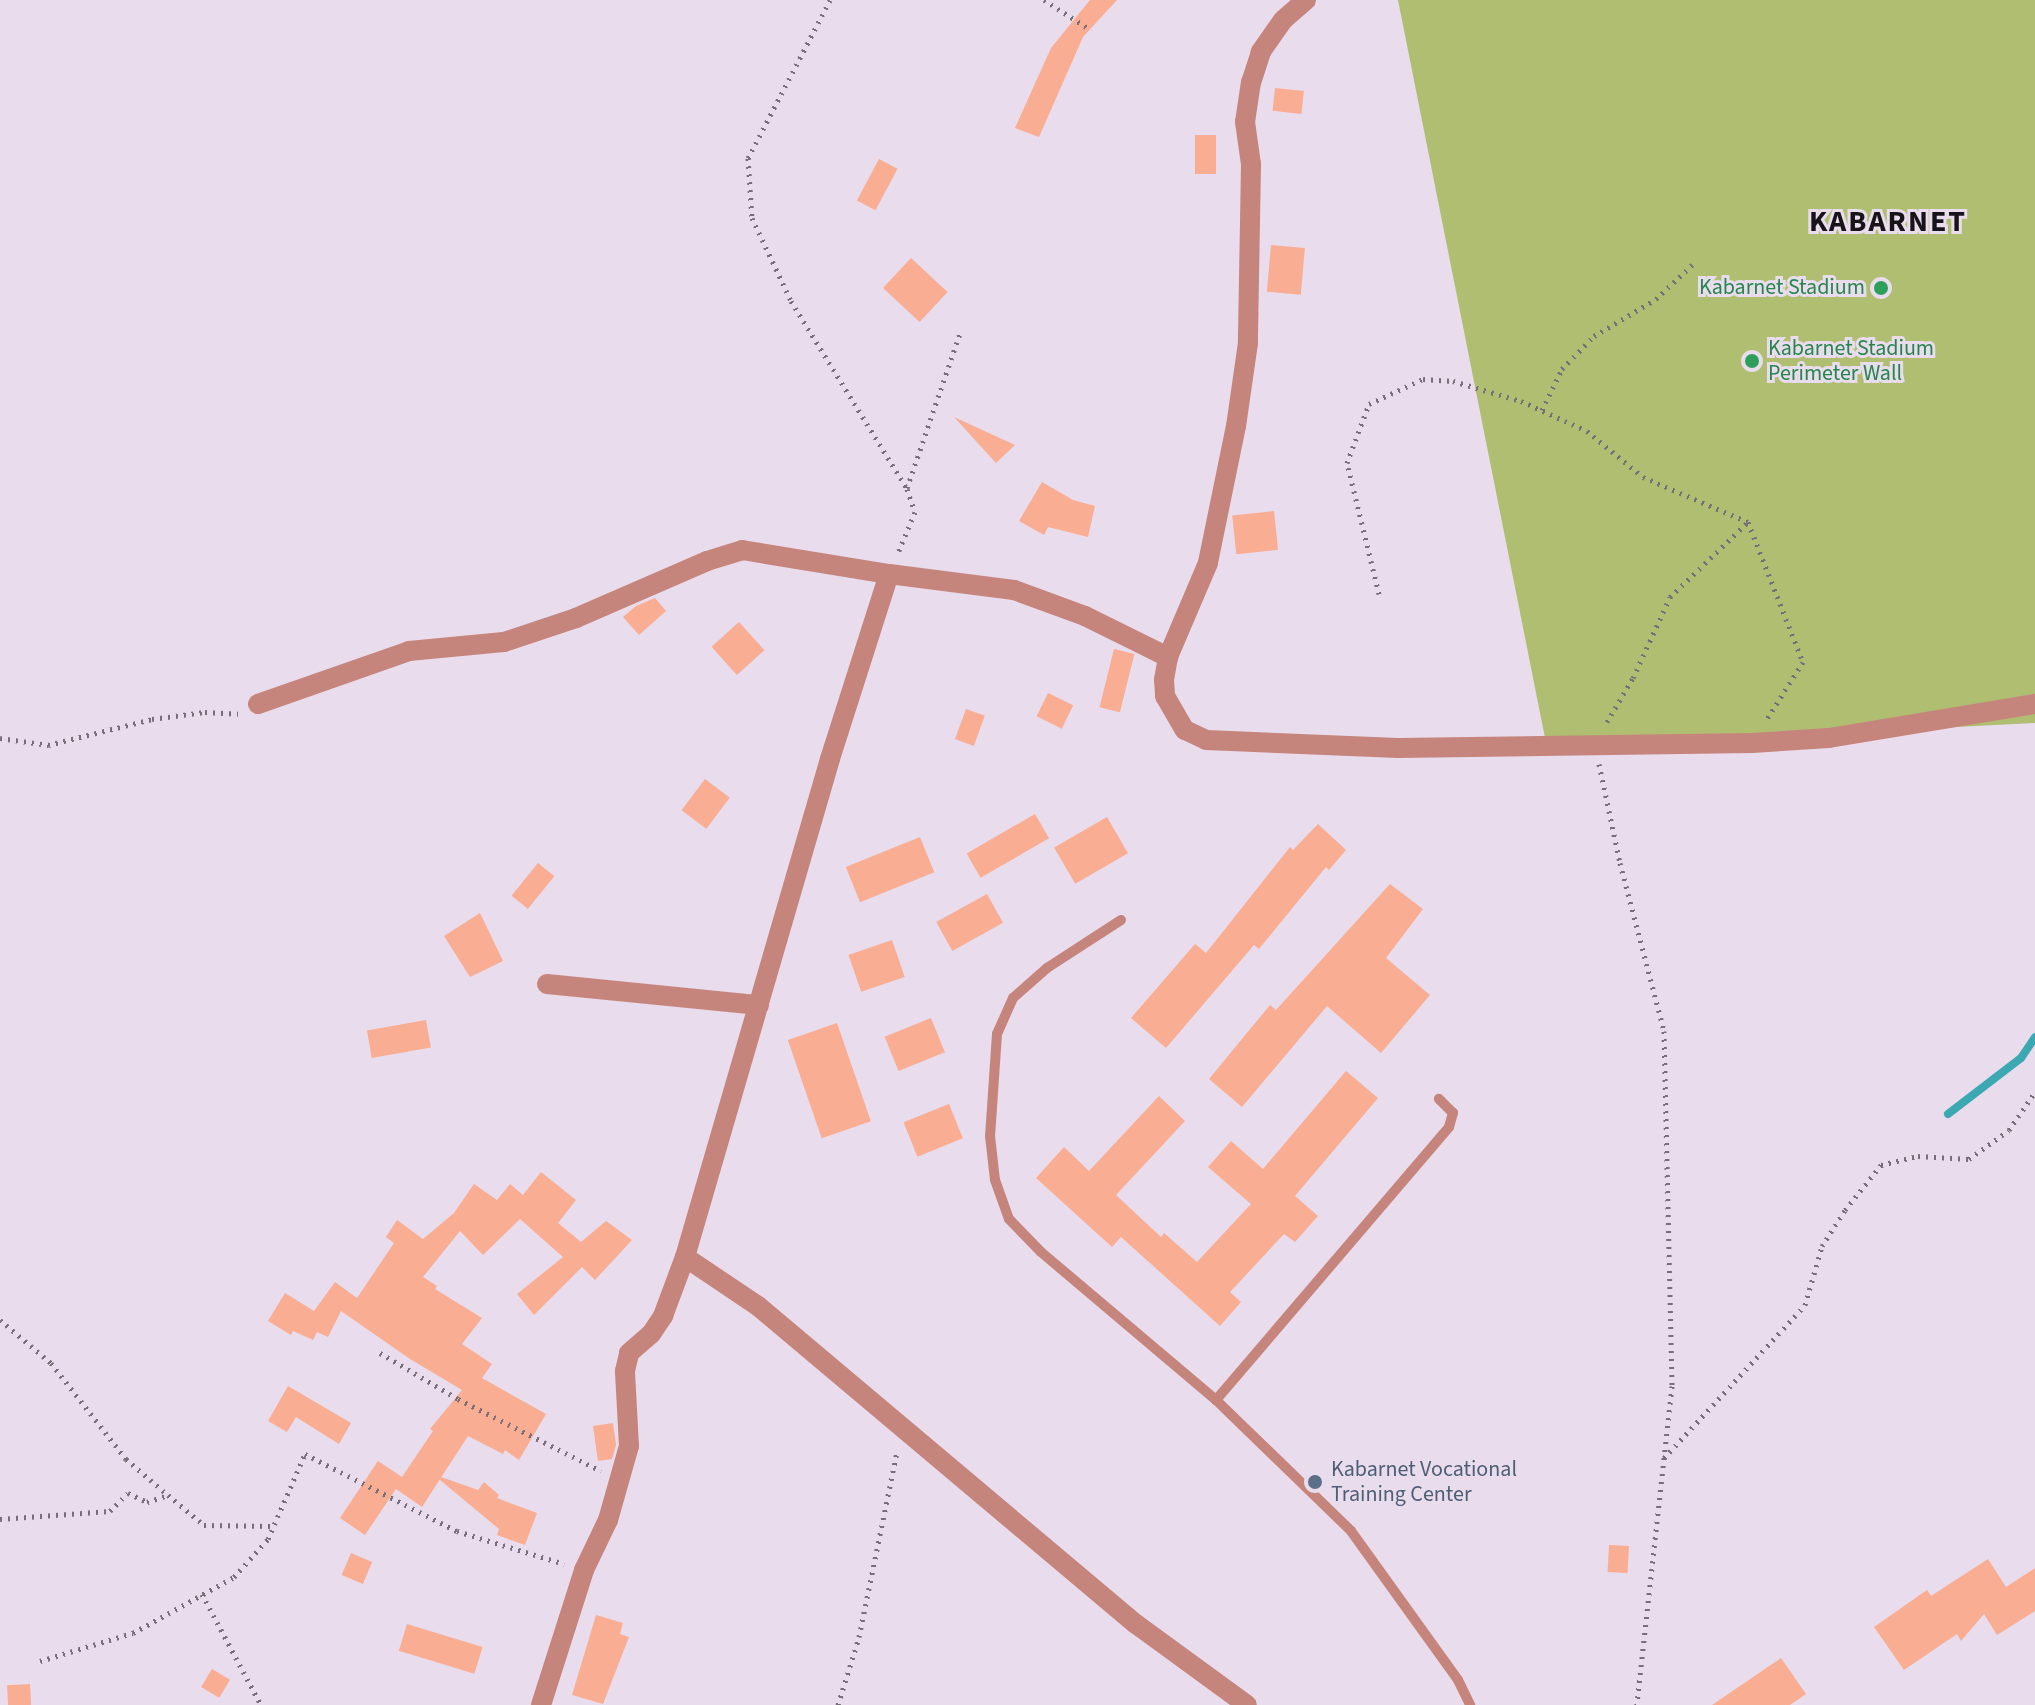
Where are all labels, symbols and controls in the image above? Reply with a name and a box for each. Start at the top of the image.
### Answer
district label: KABARNET [1809,204,1967,240]
place label: Kabarnet Stadium [1699,275,1865,301]
marker: Kabarnet Stadium [1872,279,1890,297]
place label: Kabarnet Stadium Perimeter Wall [1768,335,1934,386]
marker: Kabarnet Stadium Perimeter Wall [1743,352,1761,370]
place label: Kabarnet Vocational Training Center [1331,1456,1517,1508]
marker: Kabarnet Vocational Training Center [1306,1473,1324,1491]

